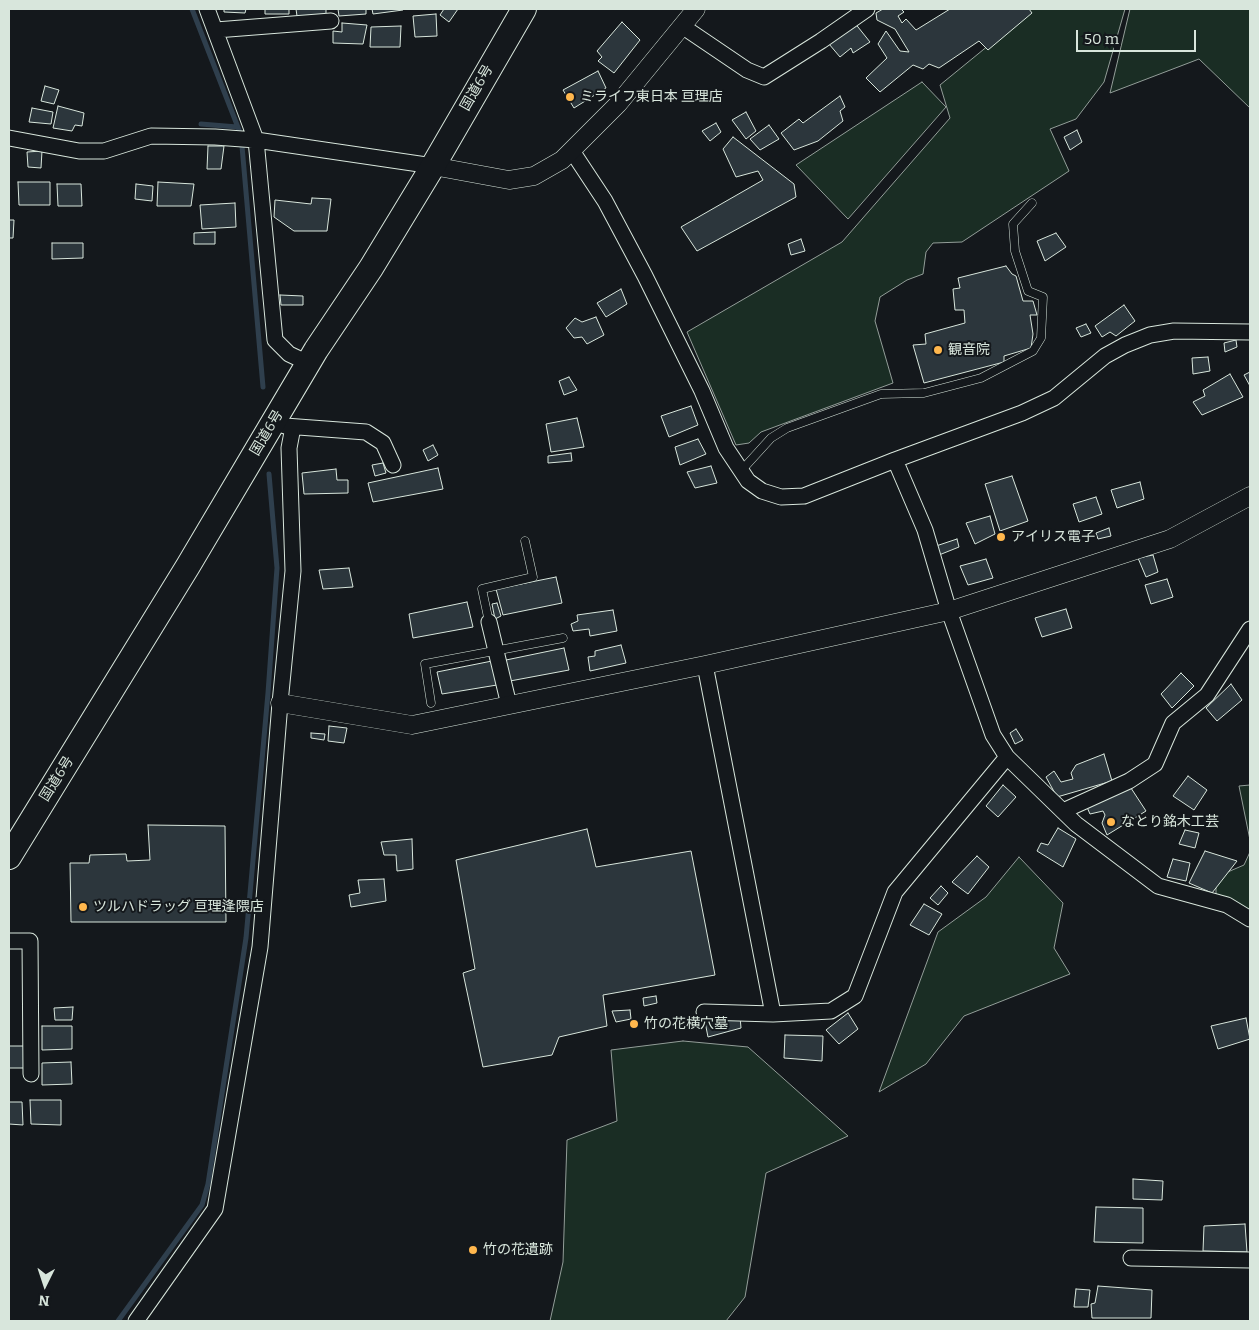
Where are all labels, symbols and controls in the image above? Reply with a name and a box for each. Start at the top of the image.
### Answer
scale bar [1079,20,1199,52]
text: 50 m [1084,30,1119,48]
street label: 国道6号 [457,62,497,114]
place label: ミライフ東日本 亘理店 [580,89,723,105]
marker: ミライフ東日本 亘理店 [564,91,576,103]
place label: 観音院 [948,342,990,358]
marker: 観音院 [932,344,944,356]
street label: 国道6号 [247,407,287,459]
place label: アイリス電子 [1011,529,1095,545]
marker: アイリス電子 [995,531,1007,543]
street label: 国道6号 [37,753,77,805]
place label: なとり銘木工芸 [1121,814,1219,830]
marker: なとり銘木工芸 [1105,816,1117,828]
place label: ツルハドラッグ 亘理逢隈店 [93,899,264,915]
marker: ツルハドラッグ 亘理逢隈店 [77,901,89,913]
place label: 竹の花横穴墓 [644,1016,728,1032]
marker: 竹の花横穴墓 [628,1018,640,1030]
place label: 竹の花遺跡 [483,1242,553,1258]
marker: 竹の花遺跡 [467,1244,479,1256]
north arrow [20,1260,70,1310]
text: N [38,1292,50,1309]

